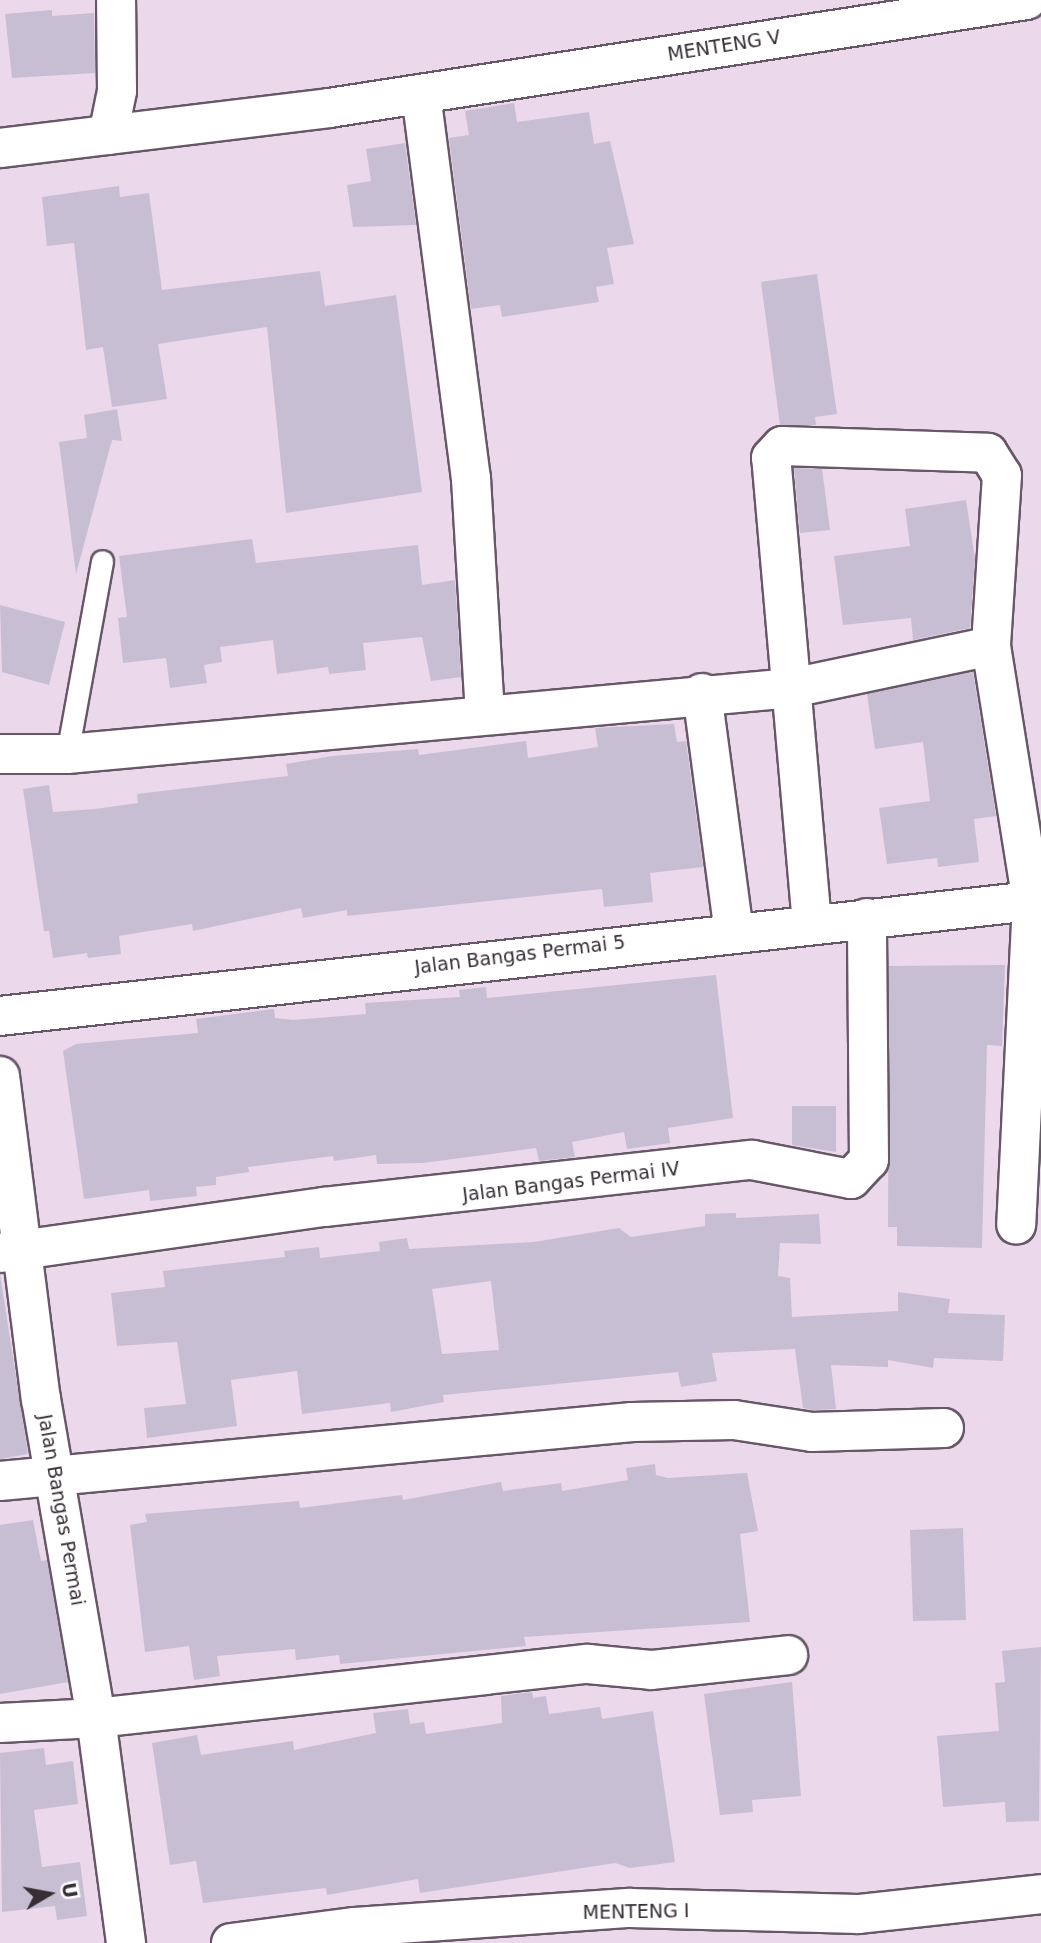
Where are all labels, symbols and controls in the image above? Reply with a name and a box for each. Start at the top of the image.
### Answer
street label: MENTENG V [666,26,782,66]
street label: Jalan Bangas Permai 5 [413,931,627,979]
street label: Jalan Bangas Permai IV [461,1157,681,1207]
street label: Jalan Bangas Permai [33,1412,89,1608]
north arrow [14,1859,84,1929]
text: U [58,1881,82,1900]
street label: MENTENG I [582,1900,690,1924]

